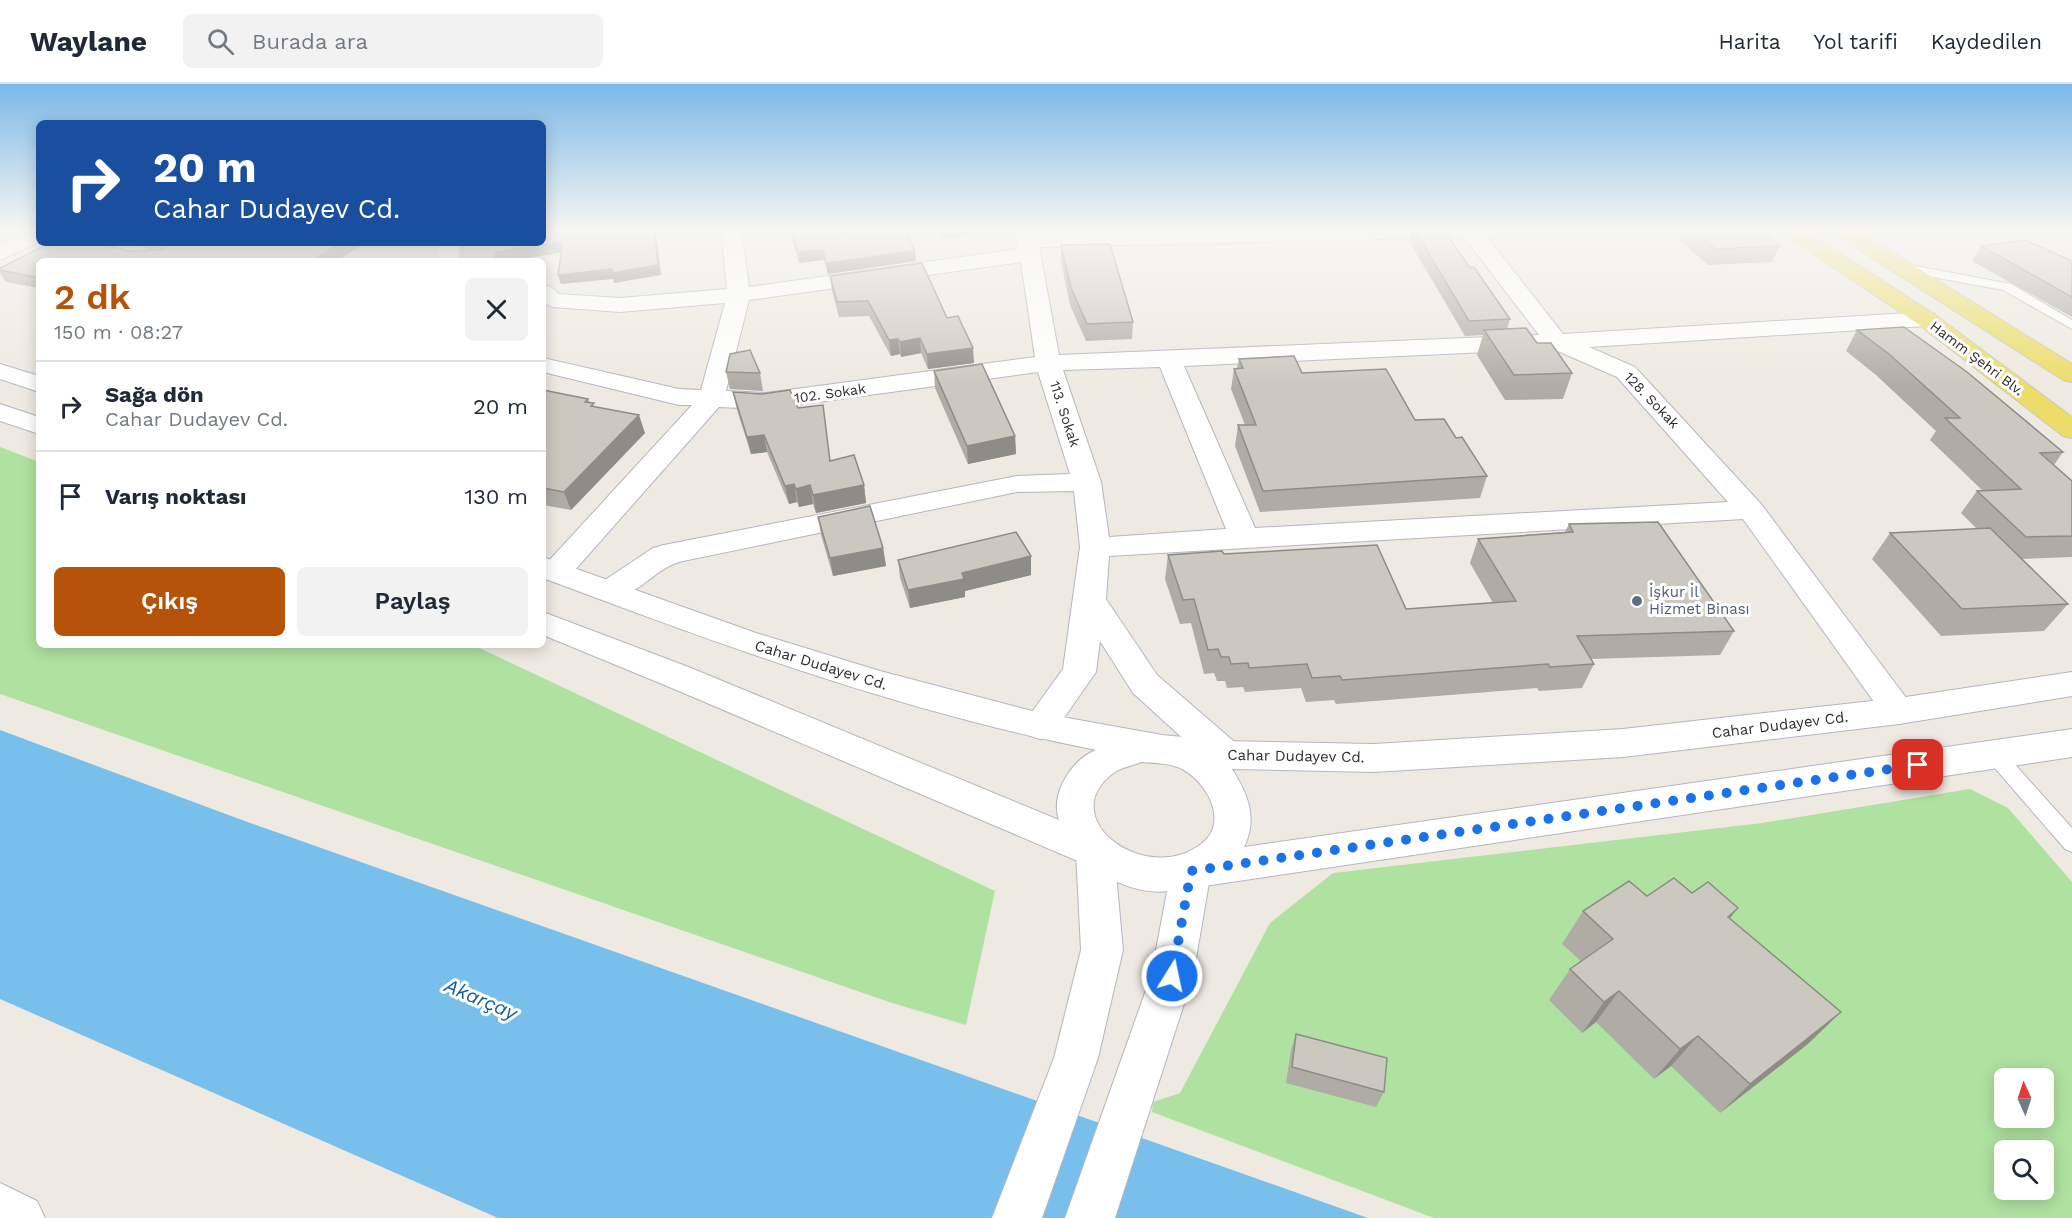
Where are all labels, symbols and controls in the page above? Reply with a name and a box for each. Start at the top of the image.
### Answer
search box [183,14,603,68]
text: Waylane [30,25,147,58]
icon: search [204,25,237,58]
text: Burada ara [252,29,368,54]
text: Harita [1719,29,1781,54]
text: Yol tarifi [1814,29,1898,54]
text: Kaydedilen [1931,29,2042,54]
text: 20 m [153,143,257,192]
icon: right [54,144,132,222]
text: Cahar Dudayev Cd. [153,193,400,225]
text: 2 dk [54,276,131,318]
button: close [465,278,528,341]
street label: Hamm Şehri Blv. [1927,318,2027,398]
text: 150 m · 08:27 [54,320,183,344]
street label: 128. Sokak [1621,369,1683,431]
street label: 113. Sokak [1047,379,1083,449]
street label: 102. Sokak [793,380,867,406]
text: Sağa dön [105,382,204,407]
icon: right [54,390,87,423]
text: 20 m [473,394,528,419]
text: Cahar Dudayev Cd. [105,407,288,431]
icon: arrive [54,480,87,513]
text: Varış noktası [105,484,247,509]
text: 130 m [464,484,528,509]
button: Çıkış [54,567,285,636]
button: Paylaş [297,567,528,636]
place label: İşkur İl Hizmet Binası [1649,583,1750,618]
marker: İşkur İl Hizmet Binası [1630,594,1644,608]
street label: Cahar Dudayev Cd. [753,636,889,694]
street label: Cahar Dudayev Cd. [1711,708,1849,742]
pin [1892,739,1943,790]
street label: Cahar Dudayev Cd. [1227,746,1365,766]
icon: arrive [1901,748,1934,781]
position arrow [1140,944,1204,1008]
water label: Akarçay [440,973,522,1026]
north arrow [1994,1068,2054,1128]
map controls [1994,1068,2054,1200]
button: search [1994,1140,2054,1200]

